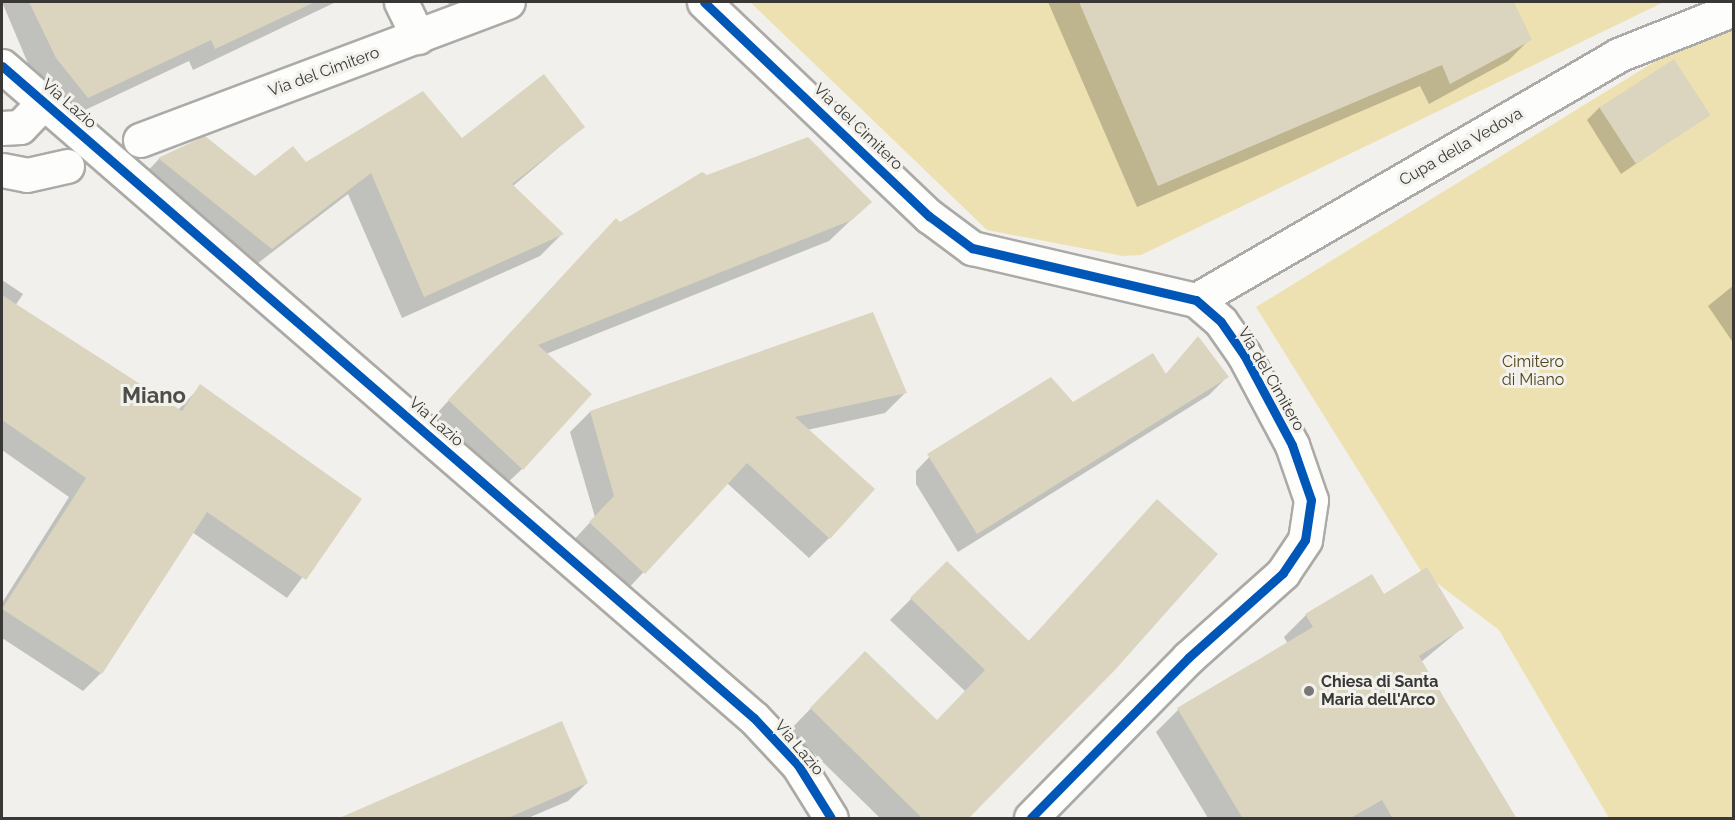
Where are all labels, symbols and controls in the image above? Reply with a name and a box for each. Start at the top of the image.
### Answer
street label: Via del Cimitero [266,43,382,101]
street label: Via Lazio [38,75,100,133]
street label: Via del Cimitero [809,79,907,175]
street label: Cupa della Vedova [1396,104,1526,190]
street label: Via del Cimitero [1233,324,1309,434]
park label: Cimitero di Miano [1502,352,1564,390]
district label: Miano [122,383,186,409]
street label: Via Lazio [405,393,467,451]
place label: Chiesa di Santa Maria dell'Arco [1321,672,1438,710]
marker: Chiesa di Santa Maria dell'Arco [1302,684,1316,698]
street label: Via Lazio [770,717,828,779]

